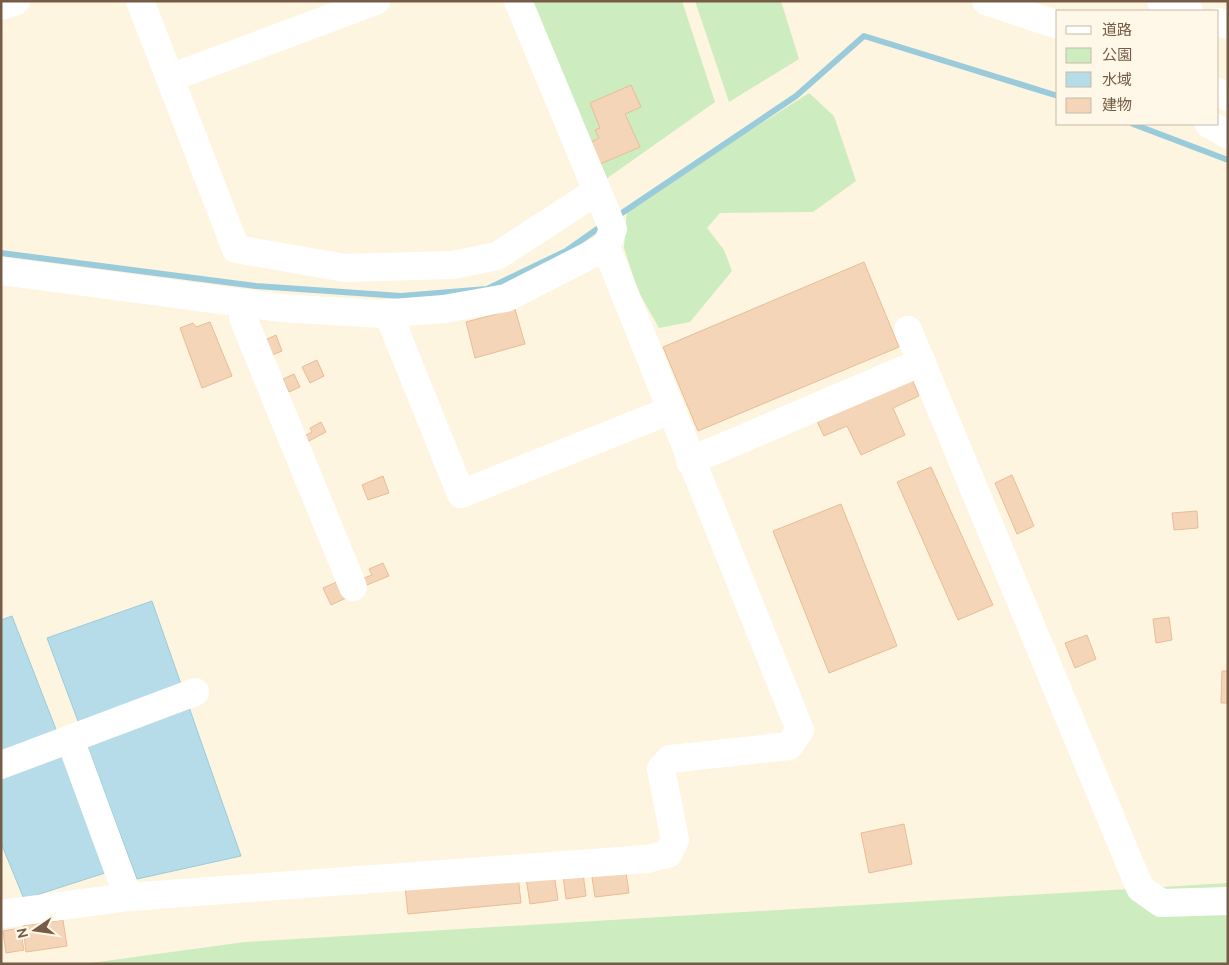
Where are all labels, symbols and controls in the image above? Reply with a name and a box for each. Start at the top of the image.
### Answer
legend [1056,10,1219,125]
text: 道路 [1102,21,1132,39]
text: 公園 [1102,46,1132,64]
text: 水域 [1102,71,1132,89]
text: 建物 [1102,96,1132,114]
north arrow [10,905,60,955]
text: N [12,926,32,940]

